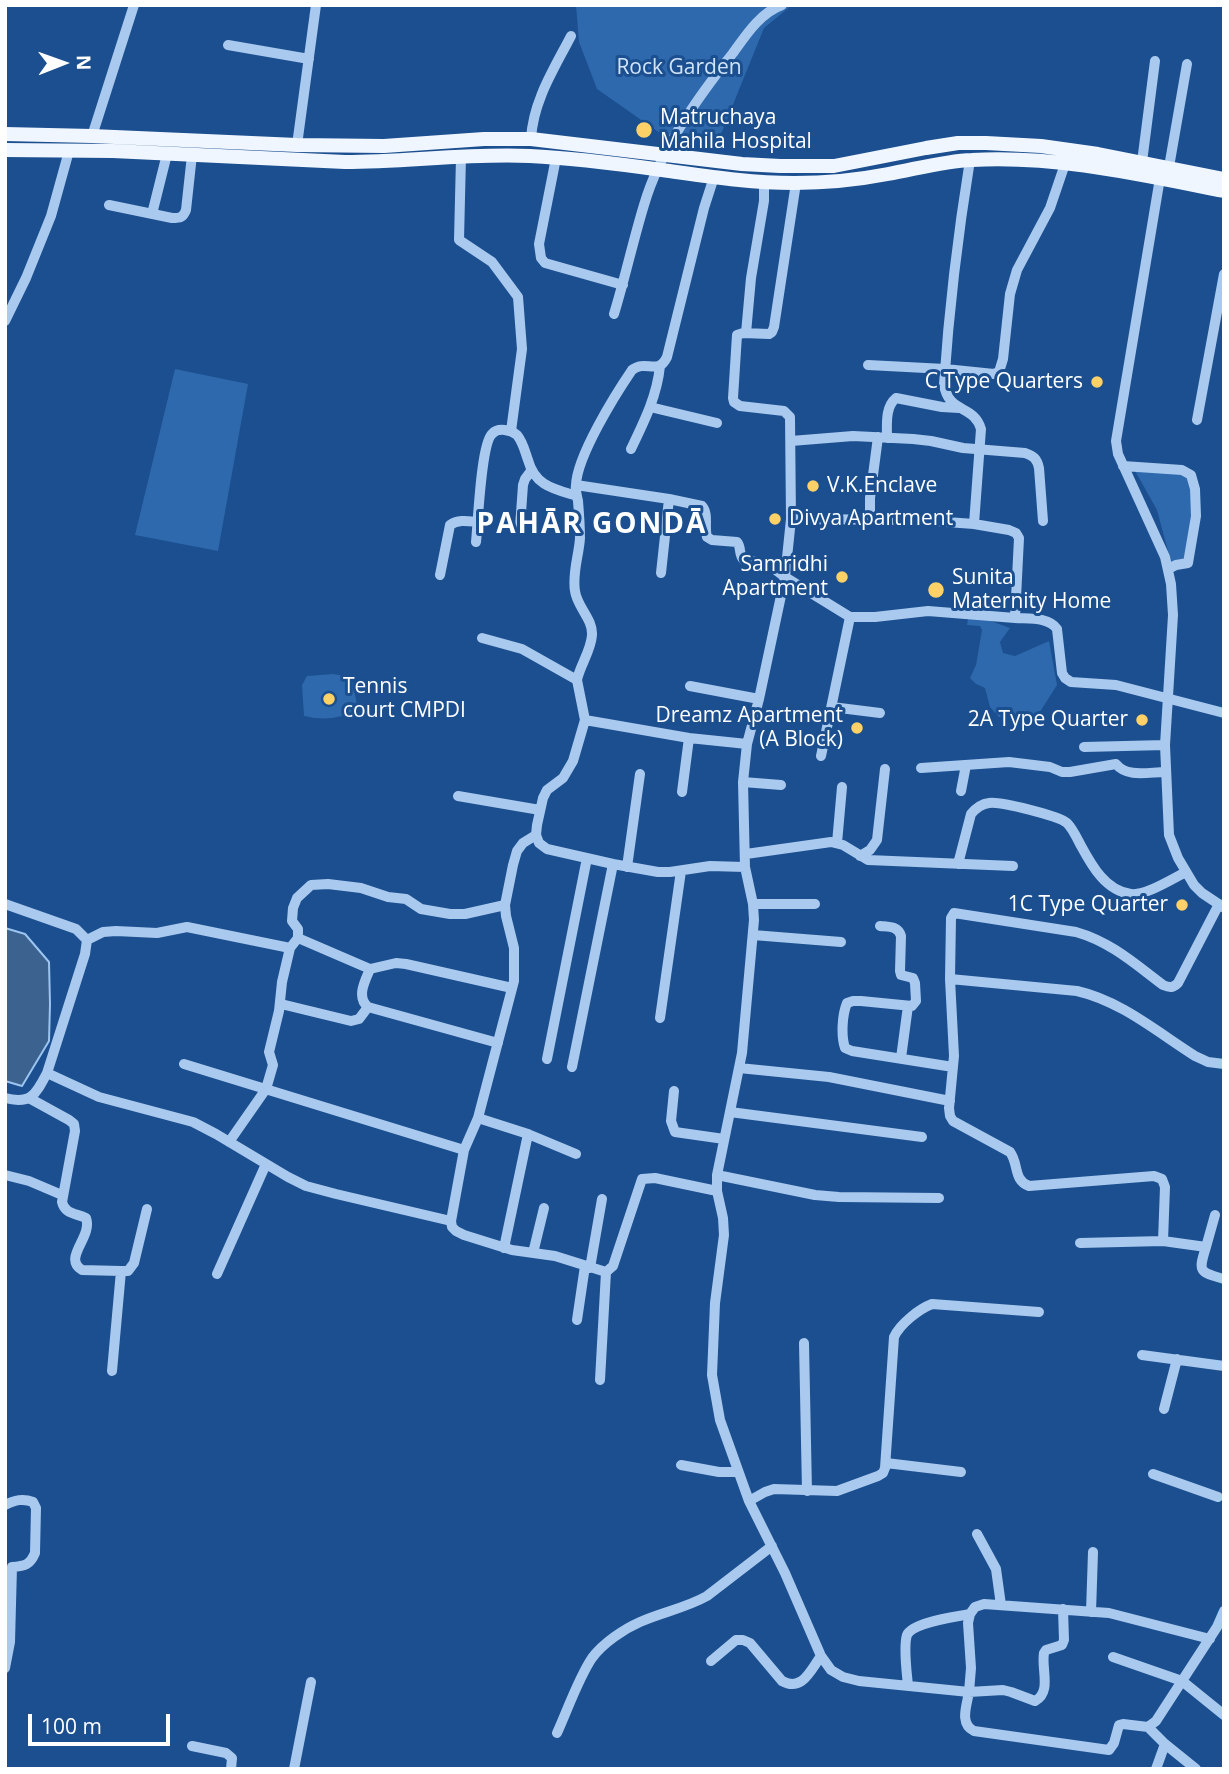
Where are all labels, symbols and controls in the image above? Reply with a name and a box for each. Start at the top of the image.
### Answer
north arrow [28,28,98,98]
text: N [71,55,97,71]
park label: Rock Garden [616,55,742,81]
place label: Matruchaya Mahila Hospital [660,105,812,155]
marker: Matruchaya Mahila Hospital [634,120,654,140]
place label: C Type Quarters [925,369,1083,395]
marker: C Type Quarters [1089,374,1105,390]
place label: V.K.Enclave [827,473,937,499]
marker: V.K.Enclave [805,478,821,494]
place label: Divya Apartment [789,506,953,532]
district label: PAHĀR GONDĀ [478,508,706,542]
marker: Divya Apartment [767,511,783,527]
place label: Samridhi Apartment [723,552,828,602]
place label: Sunita Maternity Home [952,565,1111,615]
marker: Samridhi Apartment [834,569,850,585]
marker: Sunita Maternity Home [926,580,946,600]
place label: Tennis court CMPDI [343,674,466,724]
marker: Tennis court CMPDI [321,691,337,707]
place label: Dreamz Apartment (A Block) [656,703,843,753]
place label: 2A Type Quarter [968,707,1128,733]
marker: 2A Type Quarter [1134,712,1150,728]
marker: Dreamz Apartment (A Block) [849,720,865,736]
place label: 1C Type Quarter [1008,892,1168,918]
marker: 1C Type Quarter [1174,897,1190,913]
scale bar [32,1700,173,1744]
text: 100 m [41,1712,102,1740]

